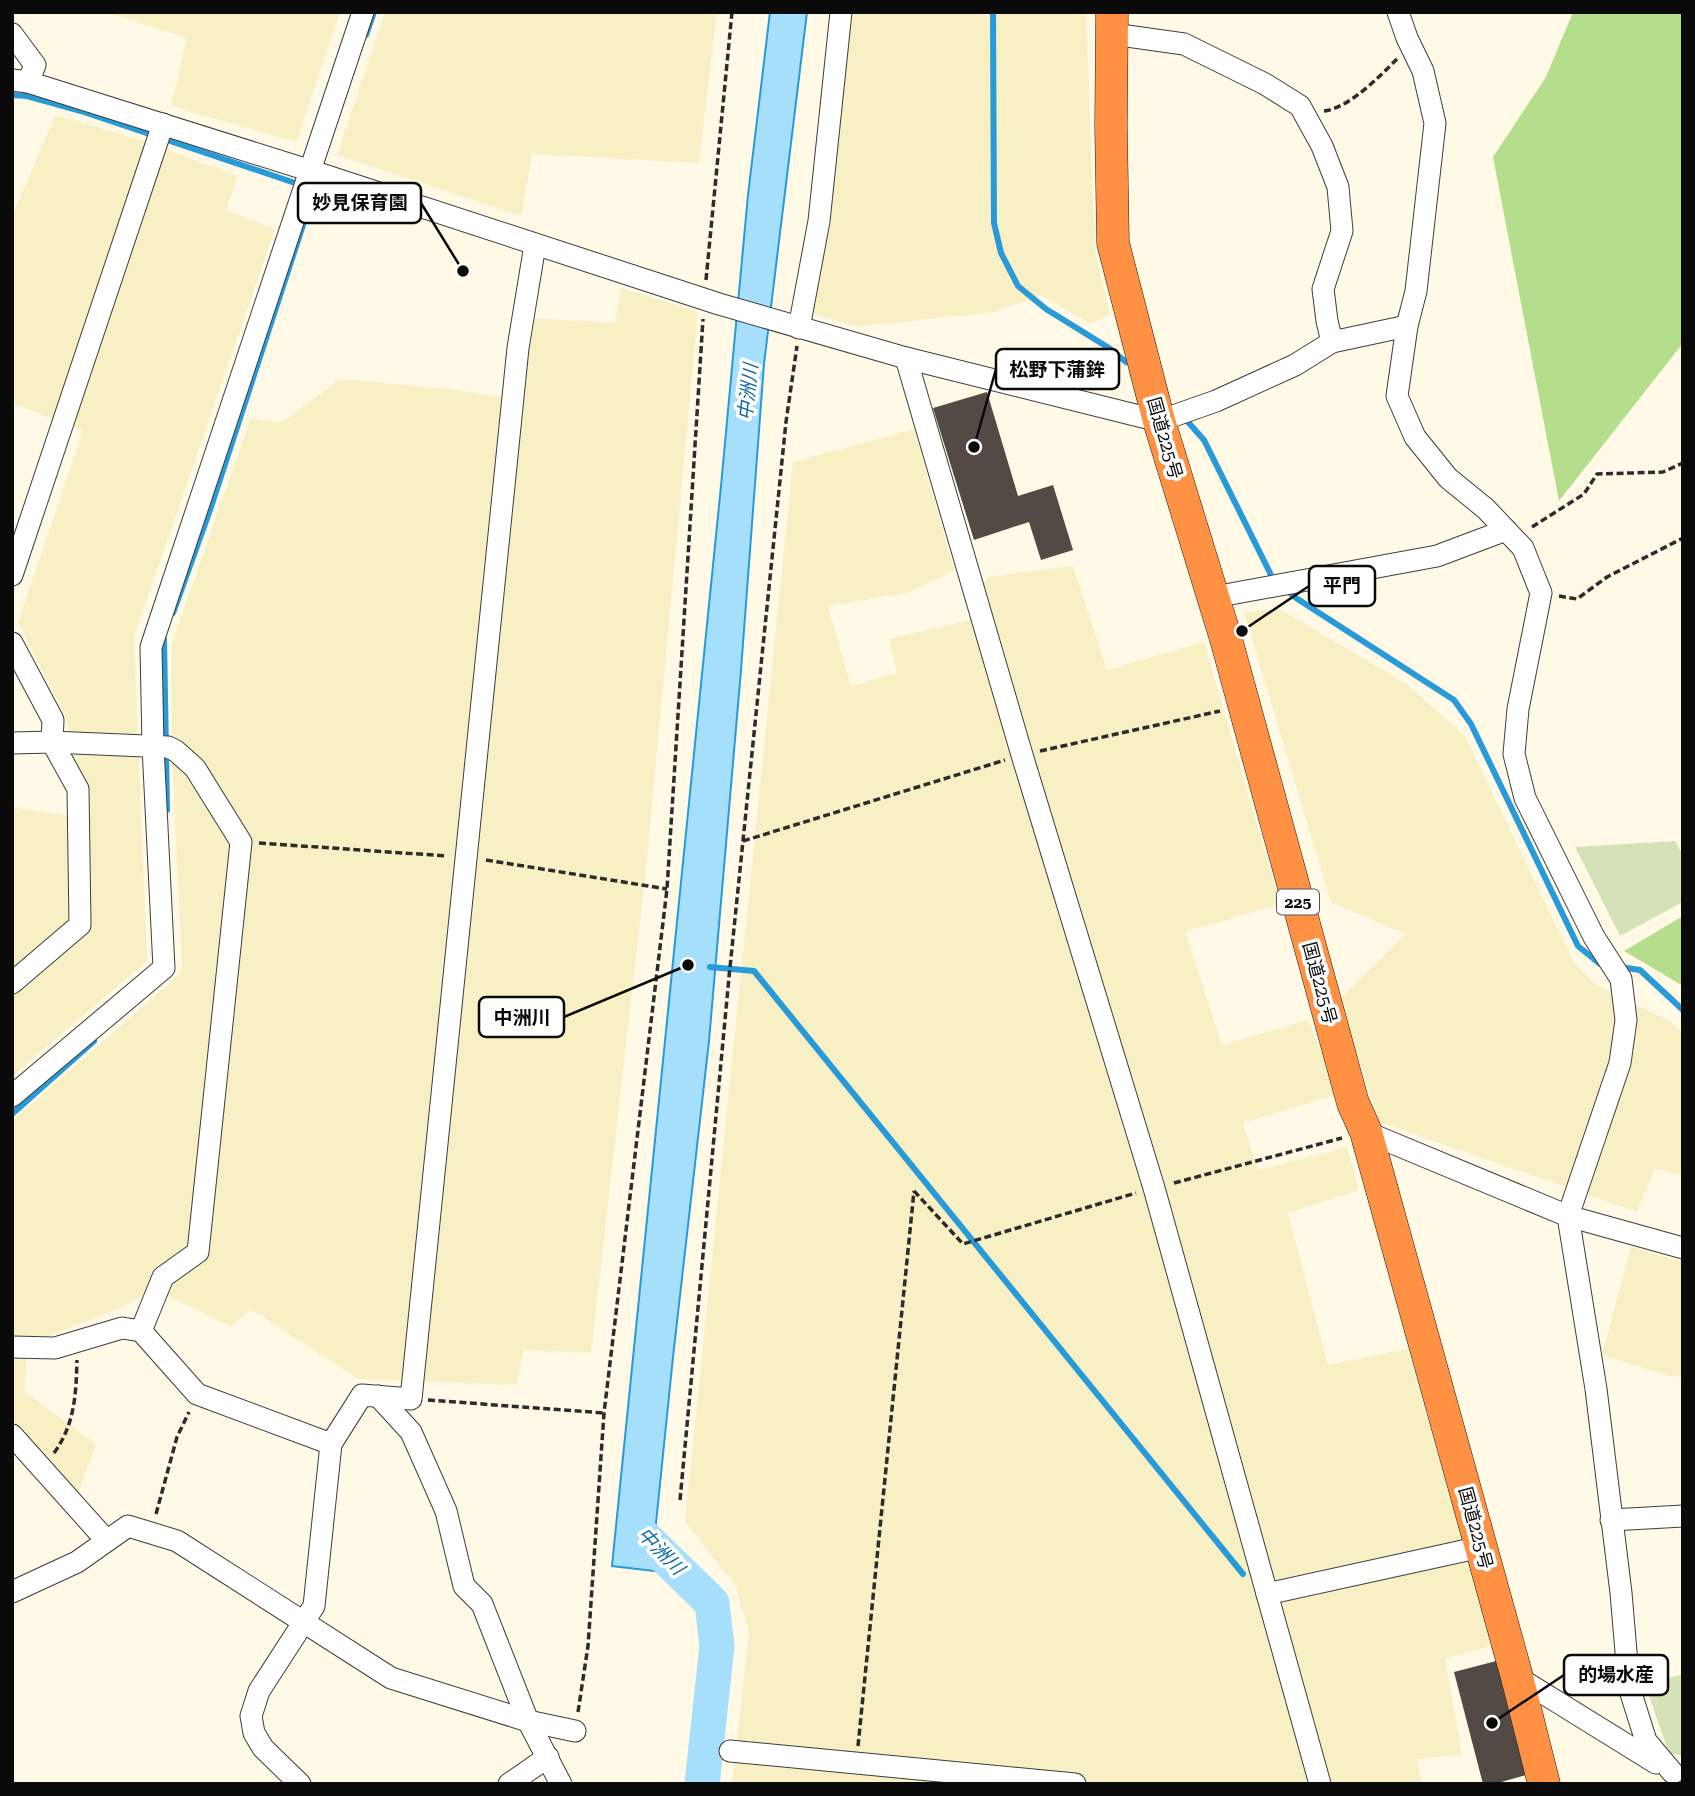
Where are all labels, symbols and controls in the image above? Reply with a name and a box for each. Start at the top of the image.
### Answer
callout: 妙見保育園 [298,183,421,223]
text: 妙見保育園 [312,191,408,214]
callout: 松野下蒲鉾 [996,349,1119,389]
text: 松野下蒲鉾 [1009,358,1105,381]
water label: 中洲川 [734,360,763,422]
street label: 国道225号 [1143,395,1187,481]
callout: 平門 [1309,566,1375,606]
text: 平門 [1323,574,1361,597]
road number: 225 [1277,890,1319,914]
street label: 国道225号 [1299,940,1341,1026]
callout: 中洲川 [479,997,564,1037]
text: 中洲川 [493,1006,551,1029]
street label: 国道225号 [1455,1485,1497,1571]
water label: 中洲川 [633,1523,690,1581]
callout: 的場水産 [1564,1655,1668,1695]
text: 的場水産 [1578,1663,1654,1686]

